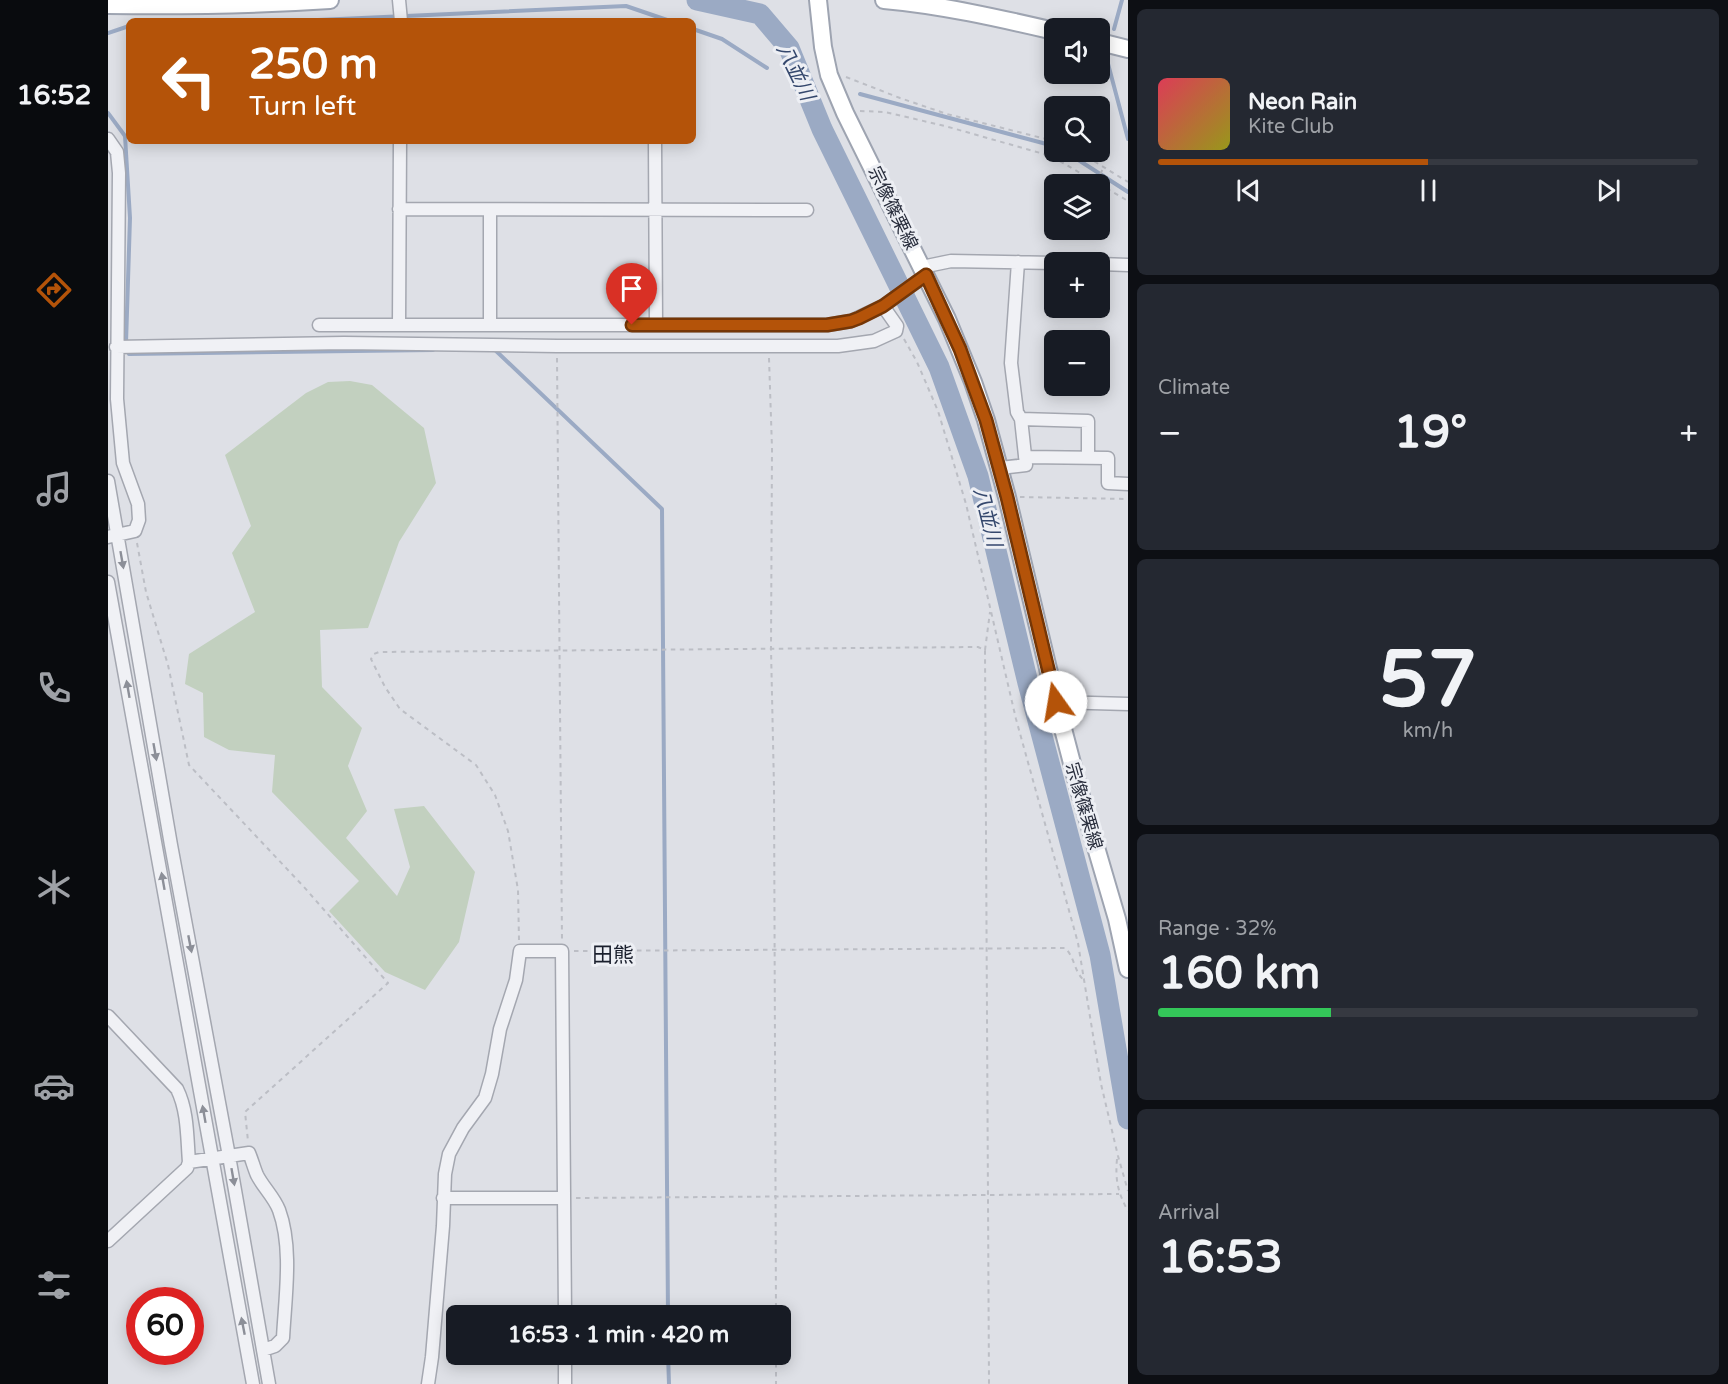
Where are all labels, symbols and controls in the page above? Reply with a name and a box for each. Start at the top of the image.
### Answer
map controls [1044,18,1110,396]
button: sound [1044,18,1110,84]
text: 250 m [249,39,378,90]
water label: 八並川 [771,40,820,106]
icon: left [150,42,228,120]
text: 16:52 [17,79,91,112]
text: Neon Rain [1248,89,1357,115]
text: Turn left [249,90,356,123]
button: search [1044,96,1110,162]
text: Kite Club [1248,115,1334,139]
street label: 宗像篠栗線 [863,163,923,253]
button: layers [1044,174,1110,240]
icon: previous [1232,174,1265,207]
icon: pause [1412,174,1445,207]
icon: next [1592,174,1625,207]
button: + [1044,252,1110,318]
pin [606,263,657,325]
icon: directions [33,269,75,311]
icon: arrive [615,272,648,305]
button: − [1044,330,1110,396]
text: Climate [1158,376,1230,400]
text: 19° [1394,406,1467,460]
text: − [1158,414,1182,453]
text: + [1679,414,1698,453]
icon: music [33,468,75,510]
water label: 八並川 [968,485,1006,551]
one-way arrow [118,550,127,569]
text: 57 [1379,633,1477,727]
icon: phone [33,667,75,709]
position arrow [1024,670,1088,734]
one-way arrow [123,679,132,698]
text: km/h [1403,719,1453,743]
one-way arrow [151,743,160,762]
street label: 宗像篠栗線 [1061,760,1107,852]
icon: climate [33,866,75,908]
one-way arrow [158,871,167,890]
text: Range · 32% [1158,917,1277,941]
one-way arrow [185,935,194,954]
district label: 田熊 [592,943,634,968]
text: 160 km [1158,947,1320,1001]
icon: car [33,1065,75,1107]
one-way arrow [199,1104,208,1123]
one-way arrow [228,1168,237,1187]
text: Arrival [1158,1201,1220,1225]
text: 16:53 [1158,1231,1283,1285]
icon: filters [33,1264,75,1306]
speed limit sign: 60 [126,1287,204,1365]
one-way arrow [238,1317,247,1336]
text: 16:53 · 1 min · 420 m [508,1322,729,1348]

